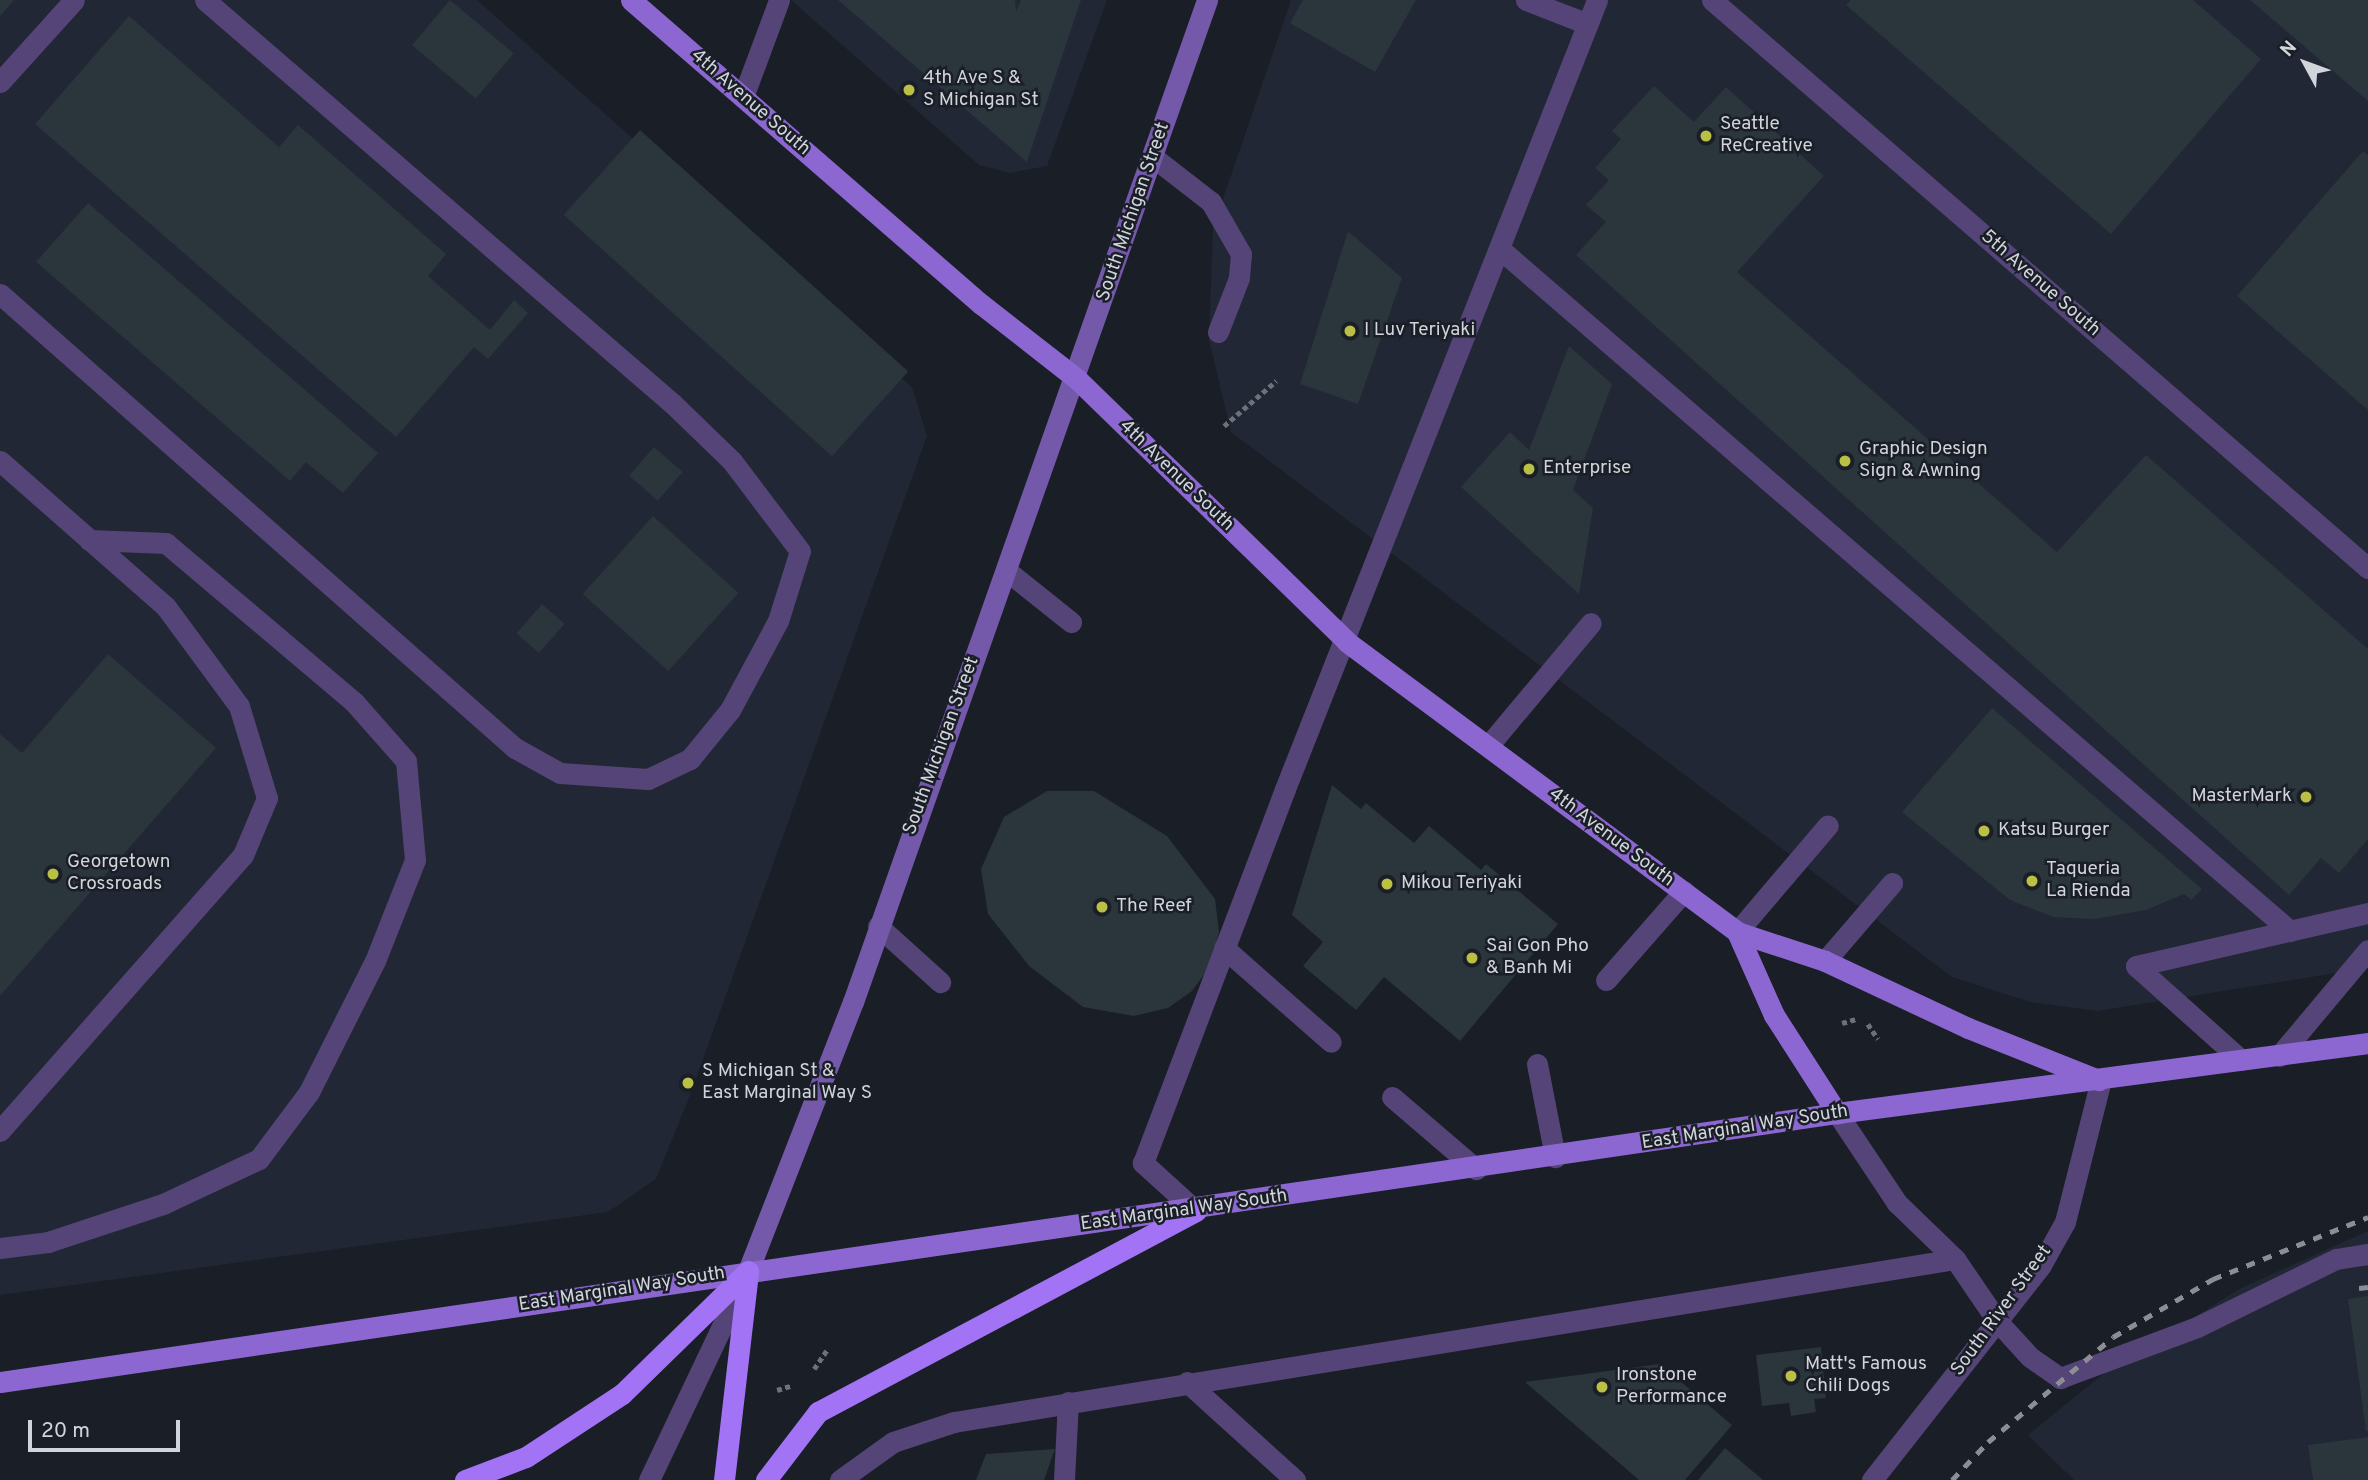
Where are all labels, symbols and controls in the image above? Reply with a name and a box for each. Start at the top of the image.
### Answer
north arrow [2270,28,2340,98]
text: N [2276,36,2303,62]
street label: 4th Avenue South [685,45,815,161]
place label: 4th Ave S & S Michigan St [923,68,1039,112]
marker: 4th Ave S & S Michigan St [901,82,917,98]
place label: Seattle ReCreative [1720,114,1813,158]
street label: South Michigan Street [1093,119,1175,305]
marker: Seattle ReCreative [1698,128,1714,144]
street label: 5th Avenue South [1975,226,2105,342]
place label: I Luv Teriyaki [1364,320,1476,342]
marker: I Luv Teriyaki [1342,323,1358,339]
street label: 4th Avenue South [1114,415,1238,537]
place label: Graphic Design Sign & Awning [1859,439,1988,483]
marker: Graphic Design Sign & Awning [1837,453,1853,469]
place label: Enterprise [1543,458,1631,480]
marker: Enterprise [1521,461,1537,477]
street label: South Michigan Street [899,654,985,838]
street label: 4th Avenue South [1544,783,1678,893]
place label: MasterMark [2191,786,2292,808]
marker: MasterMark [2298,789,2314,805]
place label: Katsu Burger [1998,820,2109,842]
marker: Katsu Burger [1976,823,1992,839]
place label: Georgetown Crossroads [67,852,170,896]
place label: Taqueria La Rienda [2046,859,2131,903]
marker: Georgetown Crossroads [45,866,61,882]
place label: Mikou Teriyaki [1401,873,1523,895]
marker: Taqueria La Rienda [2024,873,2040,889]
marker: Mikou Teriyaki [1379,876,1395,892]
place label: The Reef [1116,896,1192,918]
marker: The Reef [1094,899,1110,915]
place label: Sai Gon Pho & Banh Mi [1486,936,1589,980]
marker: Sai Gon Pho & Banh Mi [1464,950,1480,966]
place label: S Michigan St & East Marginal Way S [702,1061,873,1105]
marker: S Michigan St & East Marginal Way S [680,1075,696,1091]
street label: East Marginal Way South [1640,1100,1850,1156]
street label: East Marginal Way South [1079,1185,1289,1237]
street label: South River Street [1947,1241,2057,1381]
street label: East Marginal Way South [517,1262,727,1318]
place label: Matt's Famous Chili Dogs [1805,1354,1927,1398]
place label: Ironstone Performance [1616,1365,1727,1409]
marker: Matt's Famous Chili Dogs [1783,1368,1799,1384]
marker: Ironstone Performance [1594,1379,1610,1395]
scale bar [32,1406,184,1450]
text: 20 m [41,1418,90,1445]

